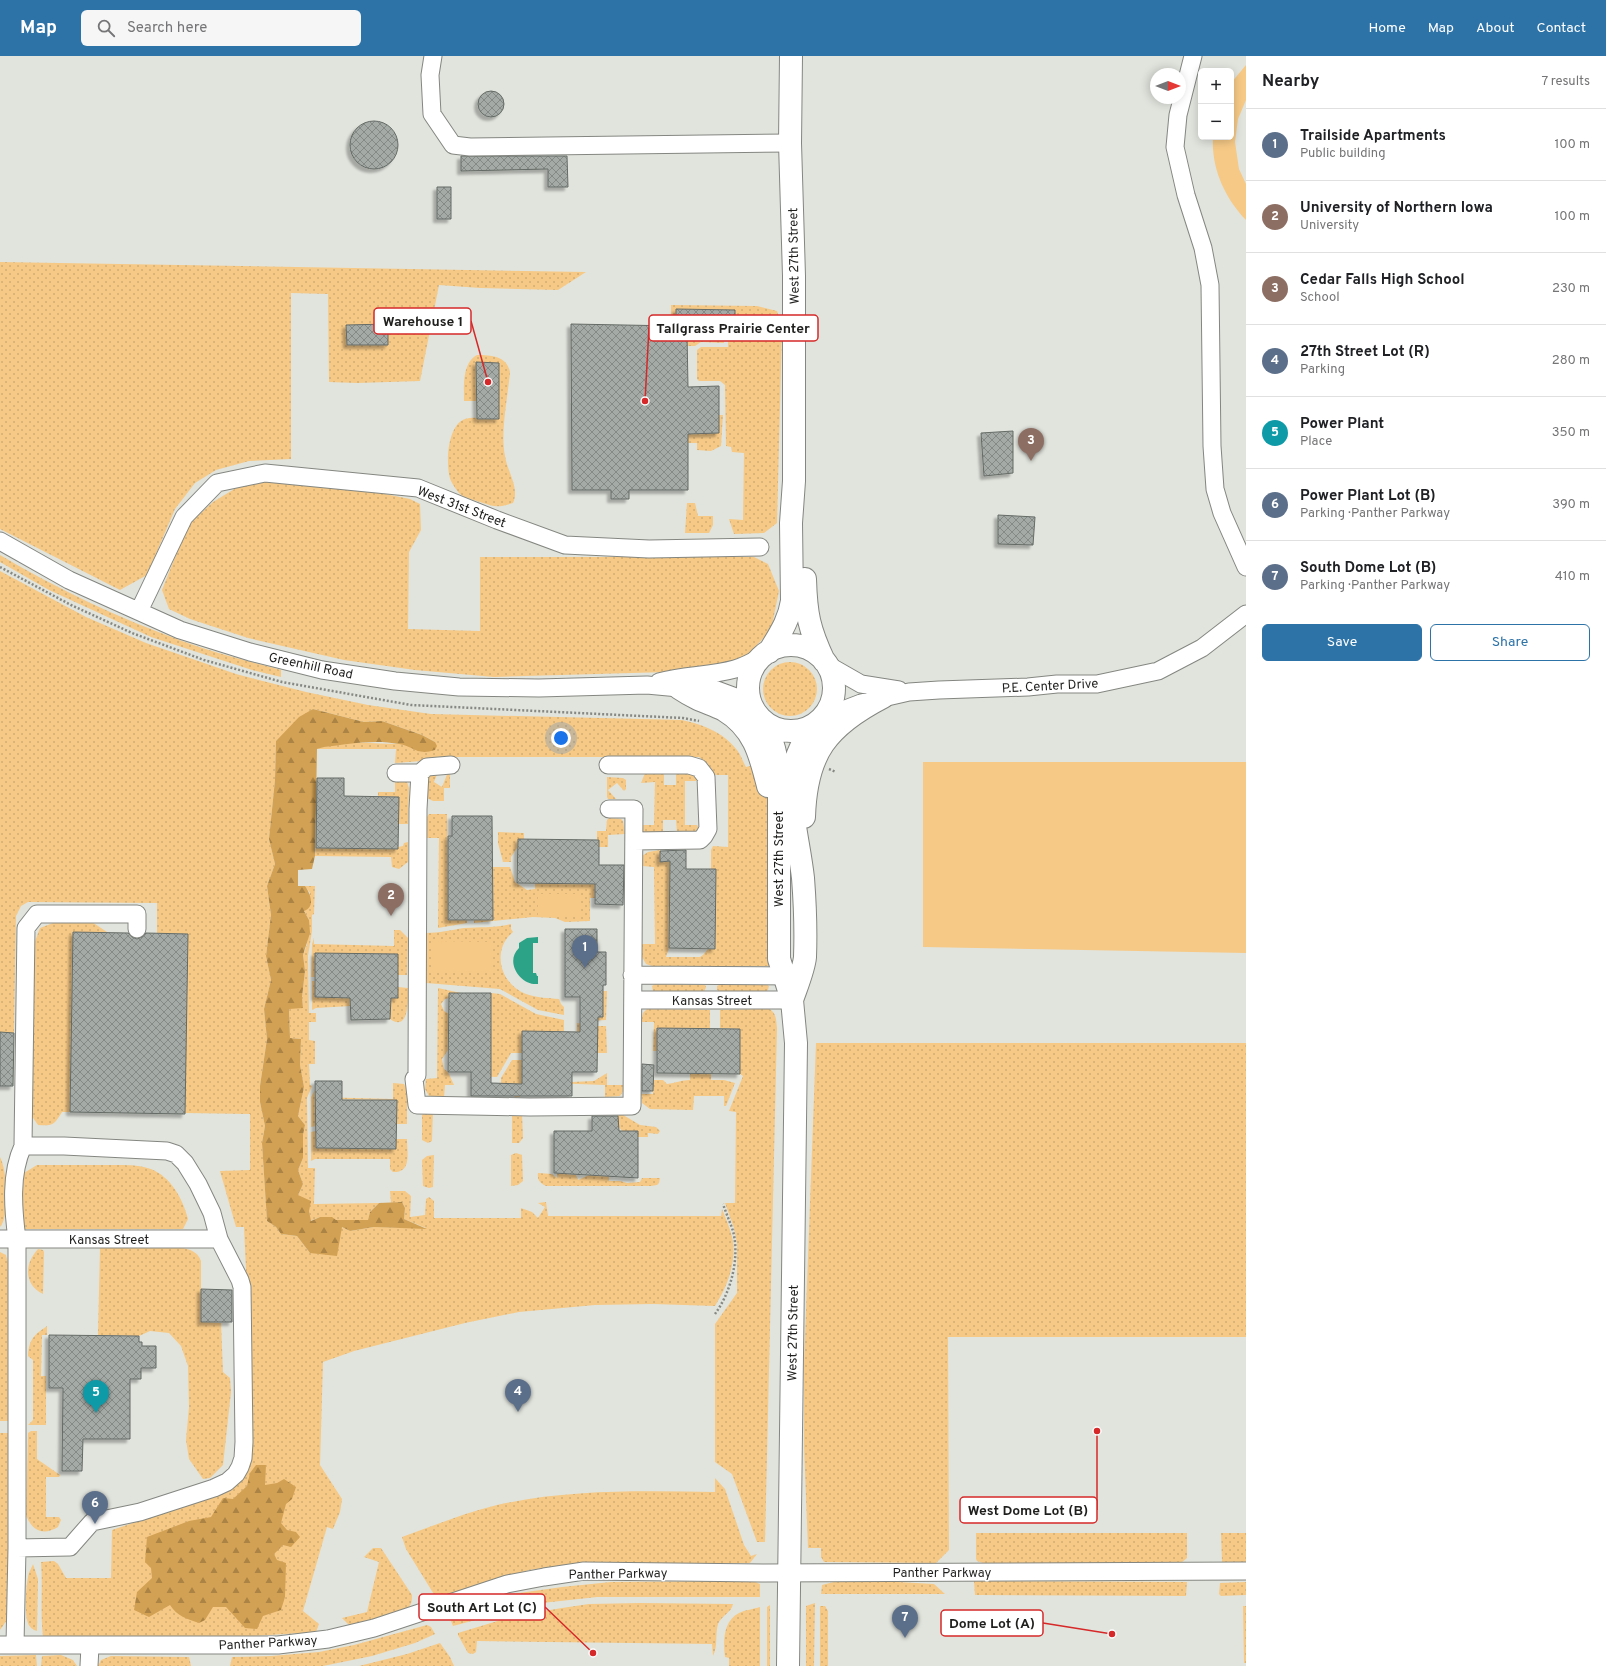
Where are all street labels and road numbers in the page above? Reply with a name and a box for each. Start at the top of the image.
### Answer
street label: West 27th Street [786,207,804,304]
street label: West 31st Street [415,484,508,532]
street label: Greenhill Road [267,650,354,684]
street label: P.E. Center Drive [1001,676,1099,698]
street label: West 27th Street [772,811,788,907]
street label: Kansas Street [672,994,752,1010]
street label: Kansas Street [69,1233,149,1249]
street label: West 27th Street [785,1285,803,1381]
street label: Panther Parkway [568,1566,668,1584]
street label: Panther Parkway [893,1566,992,1582]
street label: Panther Parkway [218,1633,318,1655]

